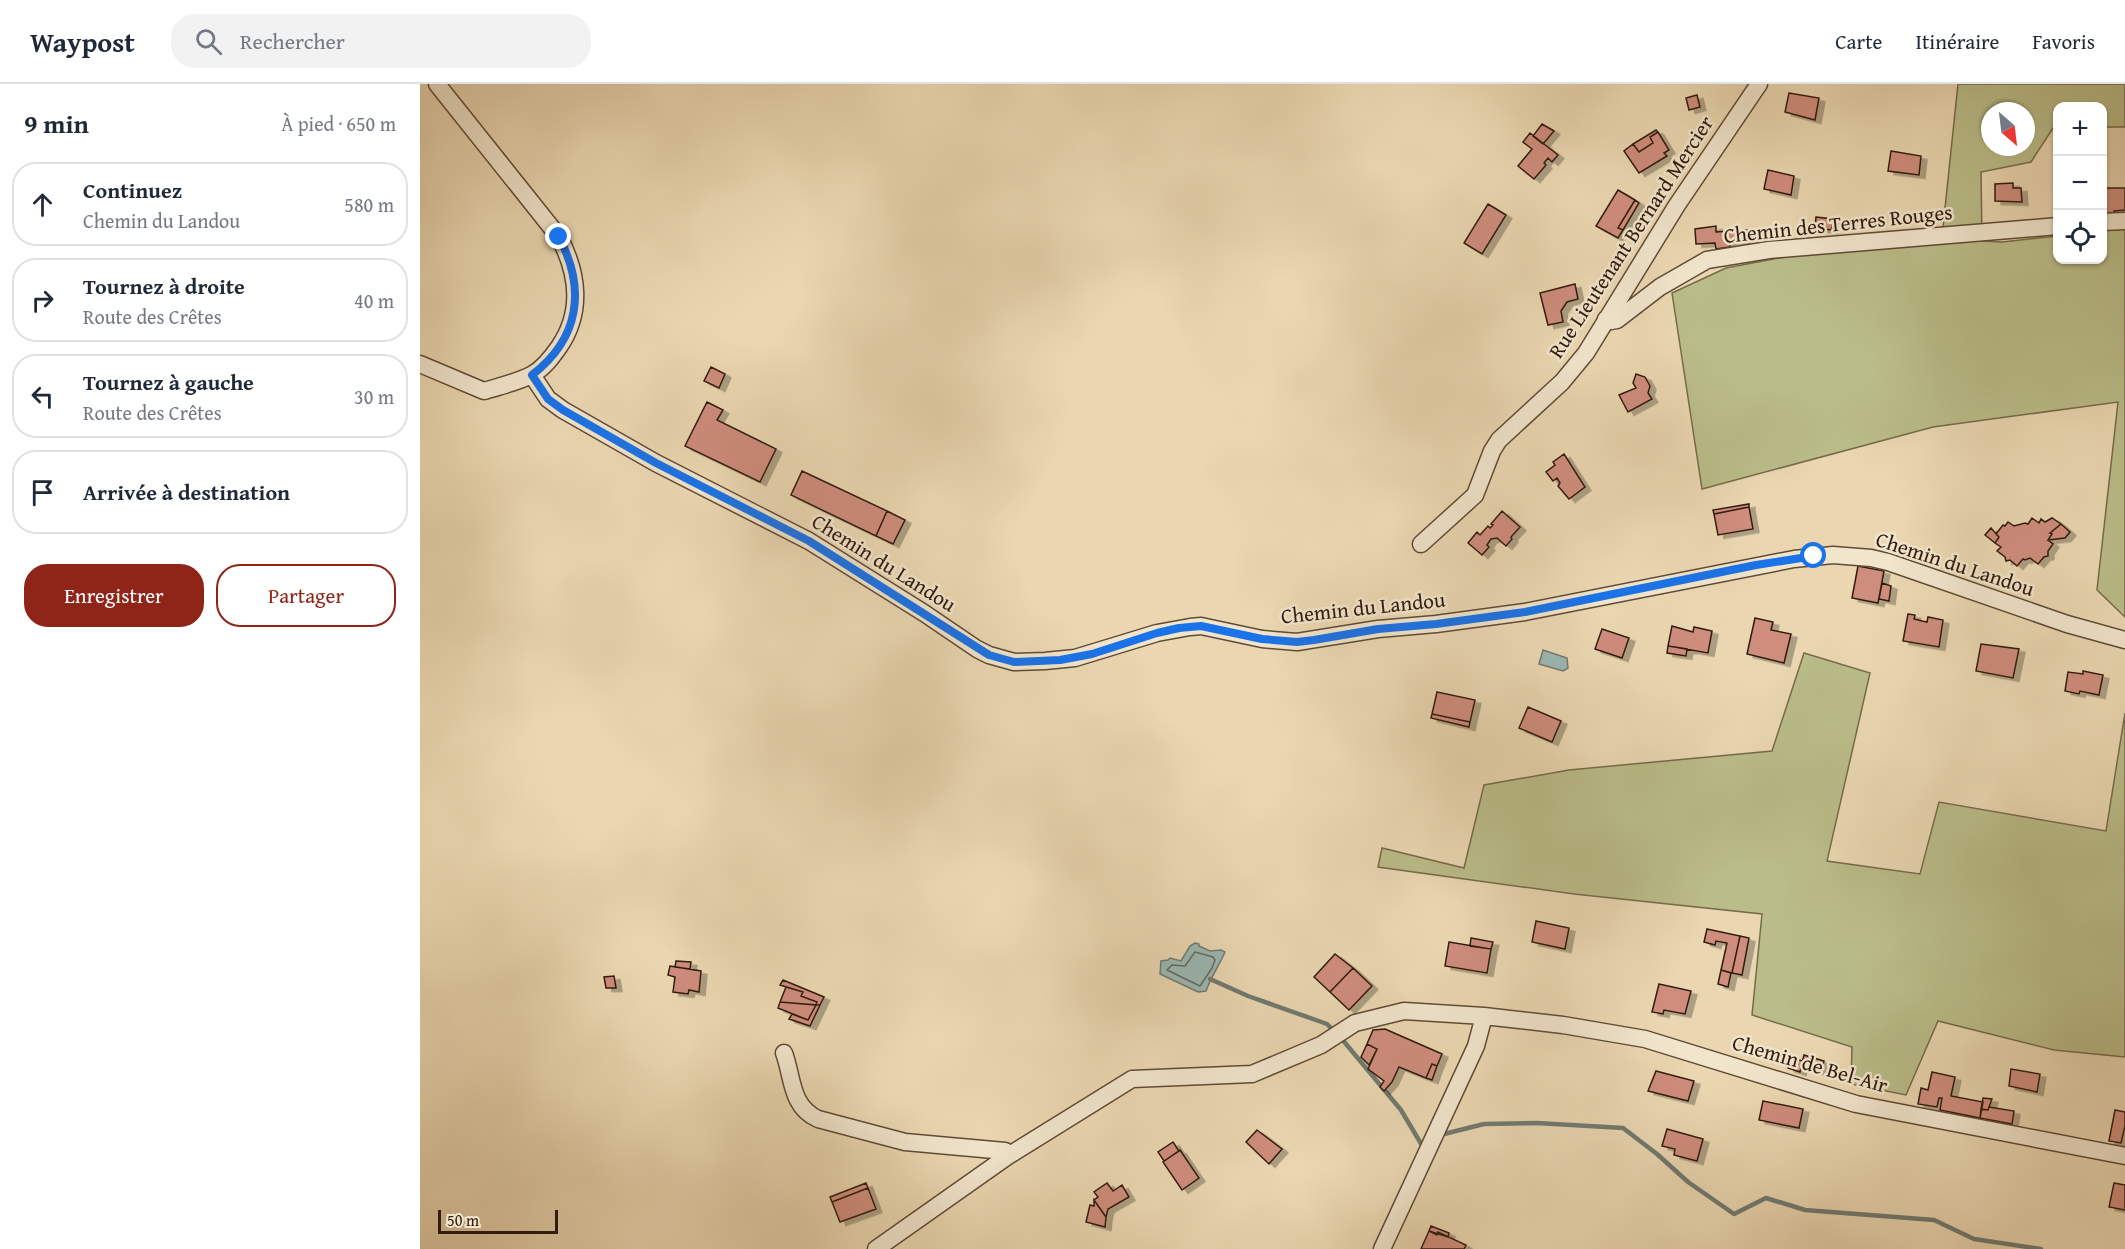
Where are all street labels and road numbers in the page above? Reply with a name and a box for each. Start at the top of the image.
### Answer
street label: Rue Lieutenant Bernard Mercier [1540,109,1721,364]
street label: Chemin des Terres Rouges [1722,196,1954,251]
street label: Chemin du Landou [806,506,963,620]
street label: Chemin du Landou [1872,523,2039,604]
street label: Chemin du Landou [1279,583,1447,632]
street label: Chemin de Bel-Air [1729,1027,1892,1101]

